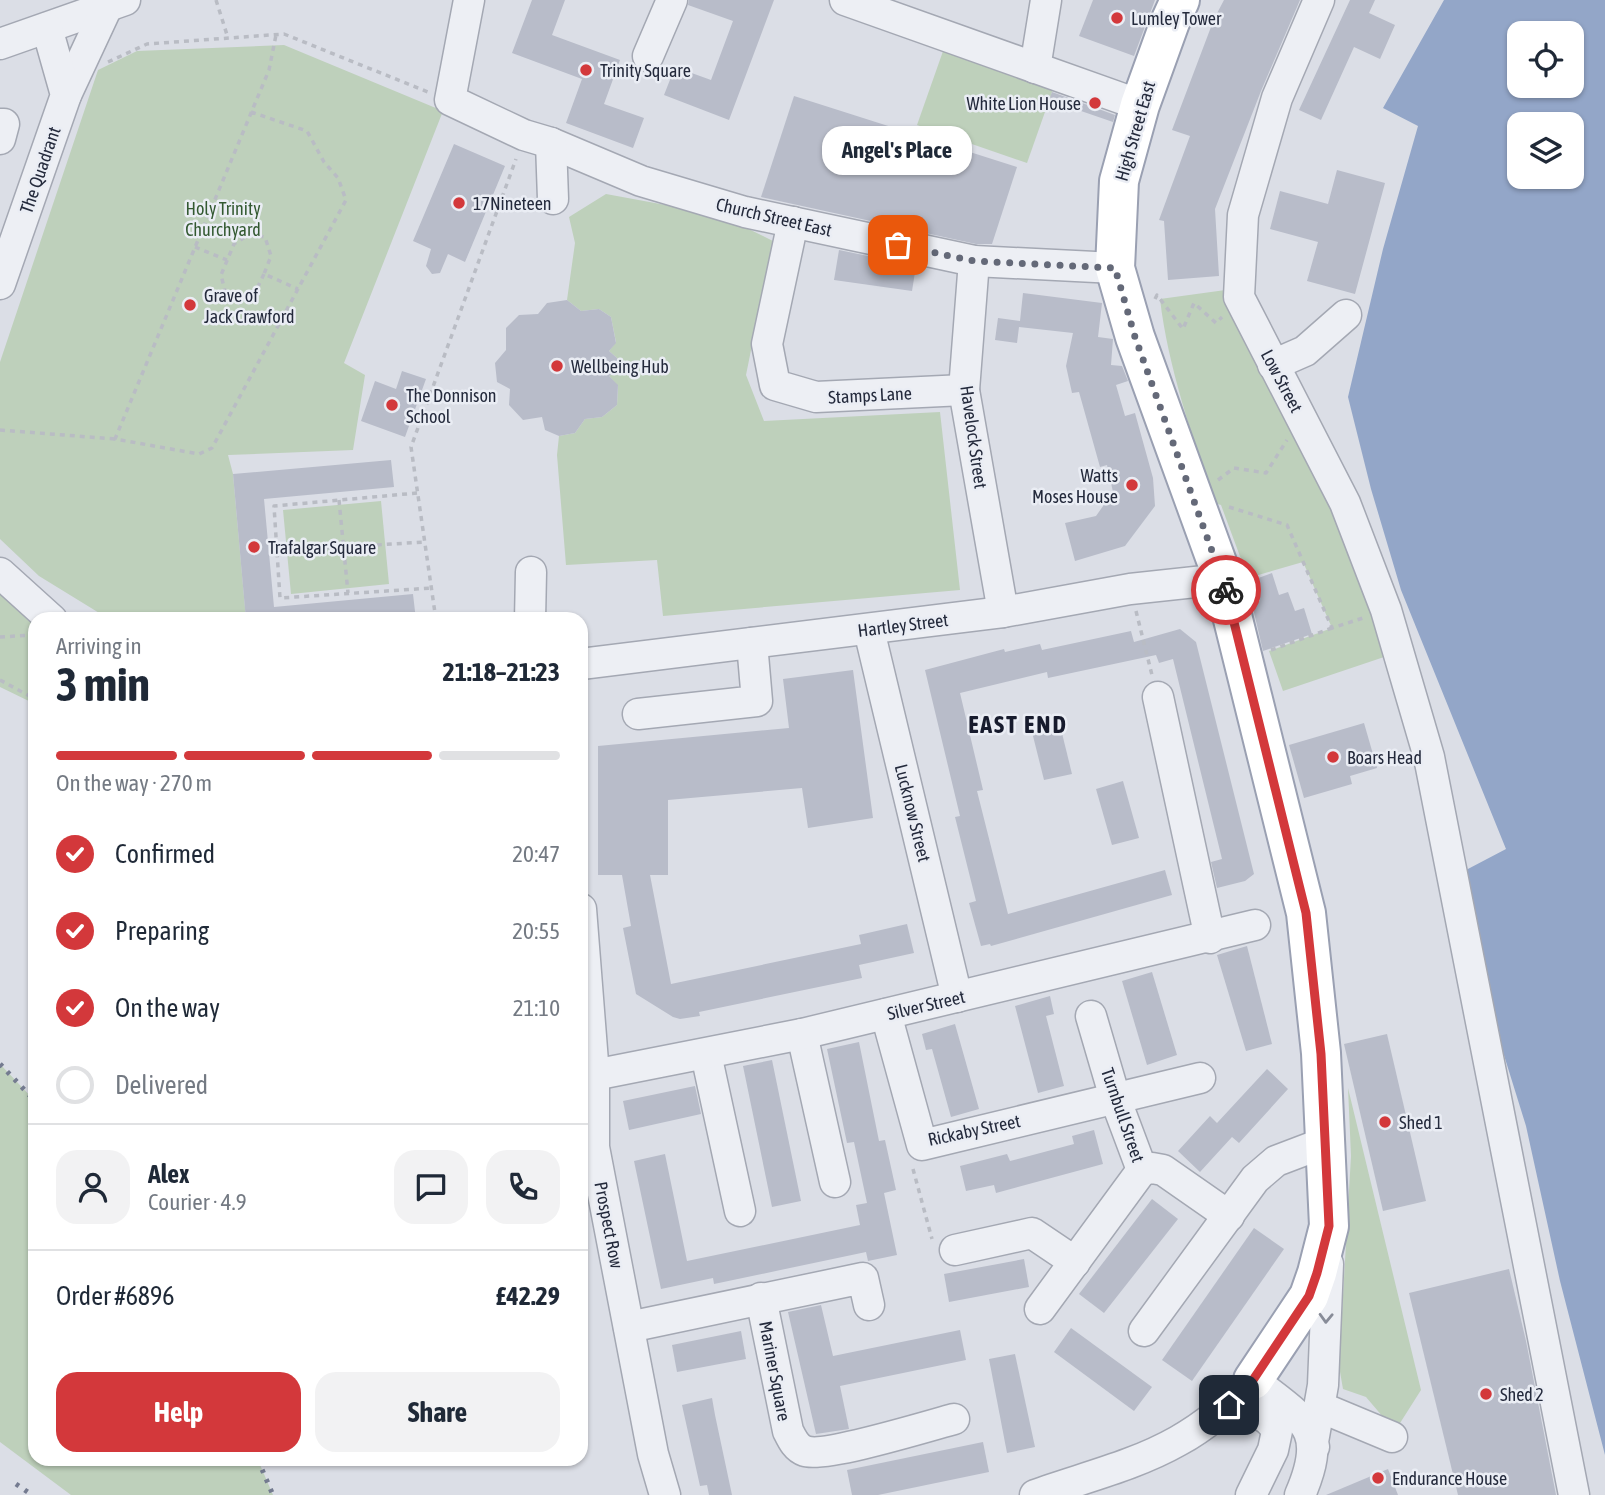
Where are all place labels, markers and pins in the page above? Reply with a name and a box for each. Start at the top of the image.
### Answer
place label: Lumley Tower [1131,8,1222,29]
marker: Lumley Tower [1109,10,1125,26]
place label: Trinity Square [600,60,691,81]
marker: Trinity Square [578,62,594,78]
place label: White Lion House [967,93,1081,114]
marker: White Lion House [1087,95,1103,111]
callout: Angel's Place [823,126,973,175]
place label: 17Nineteen [473,193,552,214]
marker: 17Nineteen [451,195,467,211]
pin [868,215,928,275]
place label: Grave of Jack Crawford [204,285,295,327]
marker: Grave of Jack Crawford [182,297,198,313]
place label: Wellbeing Hub [571,356,669,377]
marker: Wellbeing Hub [549,358,565,374]
place label: The Donnison School [406,385,497,427]
marker: The Donnison School [384,397,400,413]
place label: Watts Moses House [1032,465,1118,507]
marker: Watts Moses House [1124,477,1140,493]
place label: Trafalgar Square [268,537,376,558]
marker: Trafalgar Square [246,539,262,555]
place label: Boars Head [1347,747,1422,768]
marker: Boars Head [1325,749,1341,765]
place label: Shed 1 [1399,1112,1443,1133]
marker: Shed 1 [1377,1114,1393,1130]
pin [1199,1375,1259,1435]
place label: Shed 2 [1500,1384,1544,1405]
marker: Shed 2 [1478,1386,1494,1402]
place label: Endurance House [1392,1468,1507,1489]
marker: Endurance House [1370,1470,1386,1486]

